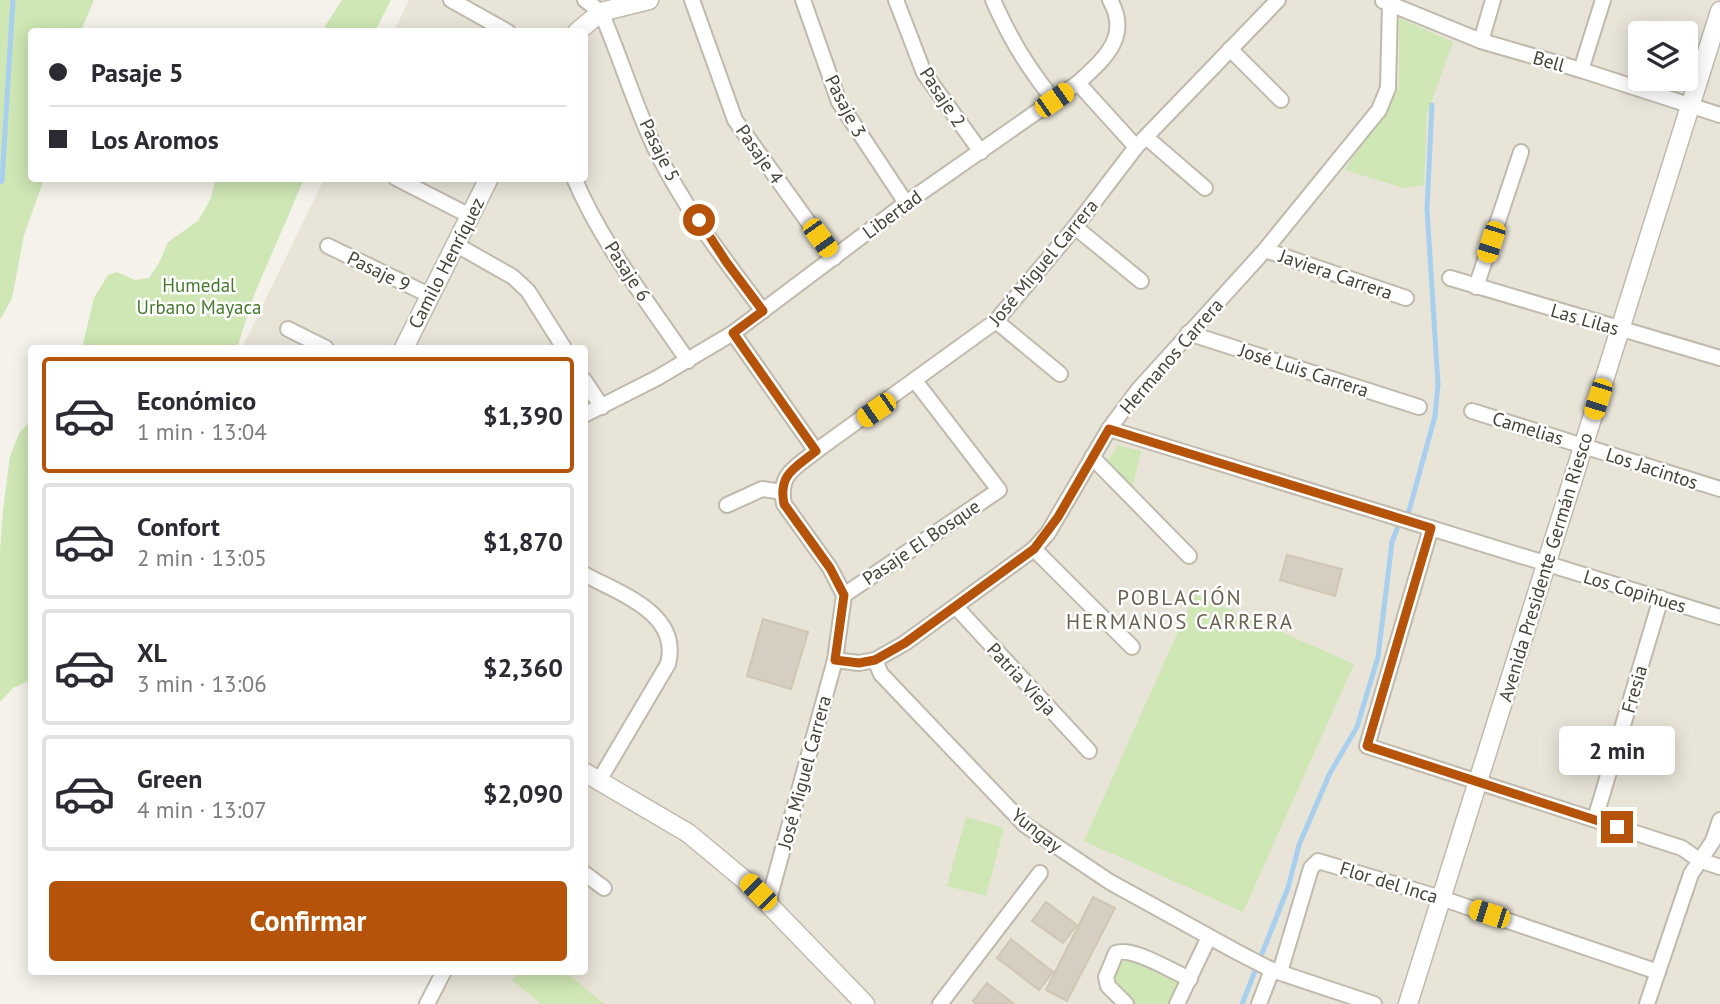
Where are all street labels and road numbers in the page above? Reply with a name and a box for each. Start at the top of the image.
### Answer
street label: Bell [1530,45,1568,77]
street label: Pasaje 2 [915,62,971,132]
street label: Pasaje 3 [820,71,872,141]
street label: Pasaje 5 [635,115,685,185]
street label: Pasaje 4 [731,120,789,188]
street label: Libertad [857,184,927,244]
street label: Camilo Henríquez [403,193,489,333]
street label: José Miguel Carrera [982,194,1103,331]
street label: Pasaje 6 [600,236,656,306]
street label: Javiera Carrera [1275,243,1396,305]
street label: Pasaje 9 [344,246,414,296]
street label: Hermanos Carrera [1114,293,1228,419]
street label: Las Lilas [1548,298,1622,340]
street label: José Luis Carrera [1235,337,1372,402]
street label: Camelias [1490,406,1566,450]
street label: Avenida Presidente Germán Riesco [1493,430,1597,704]
street label: Los Jacintos [1603,442,1701,494]
street label: Pasaje El Bosque [858,494,984,590]
street label: Los Copihues [1581,564,1689,618]
street label: Patria Vieja [982,637,1062,721]
street label: Fresia [1616,662,1652,716]
street label: José Miguel Carrera [772,693,836,852]
street label: Yungay [1007,803,1067,858]
street label: Flor del Inca [1337,856,1441,908]

